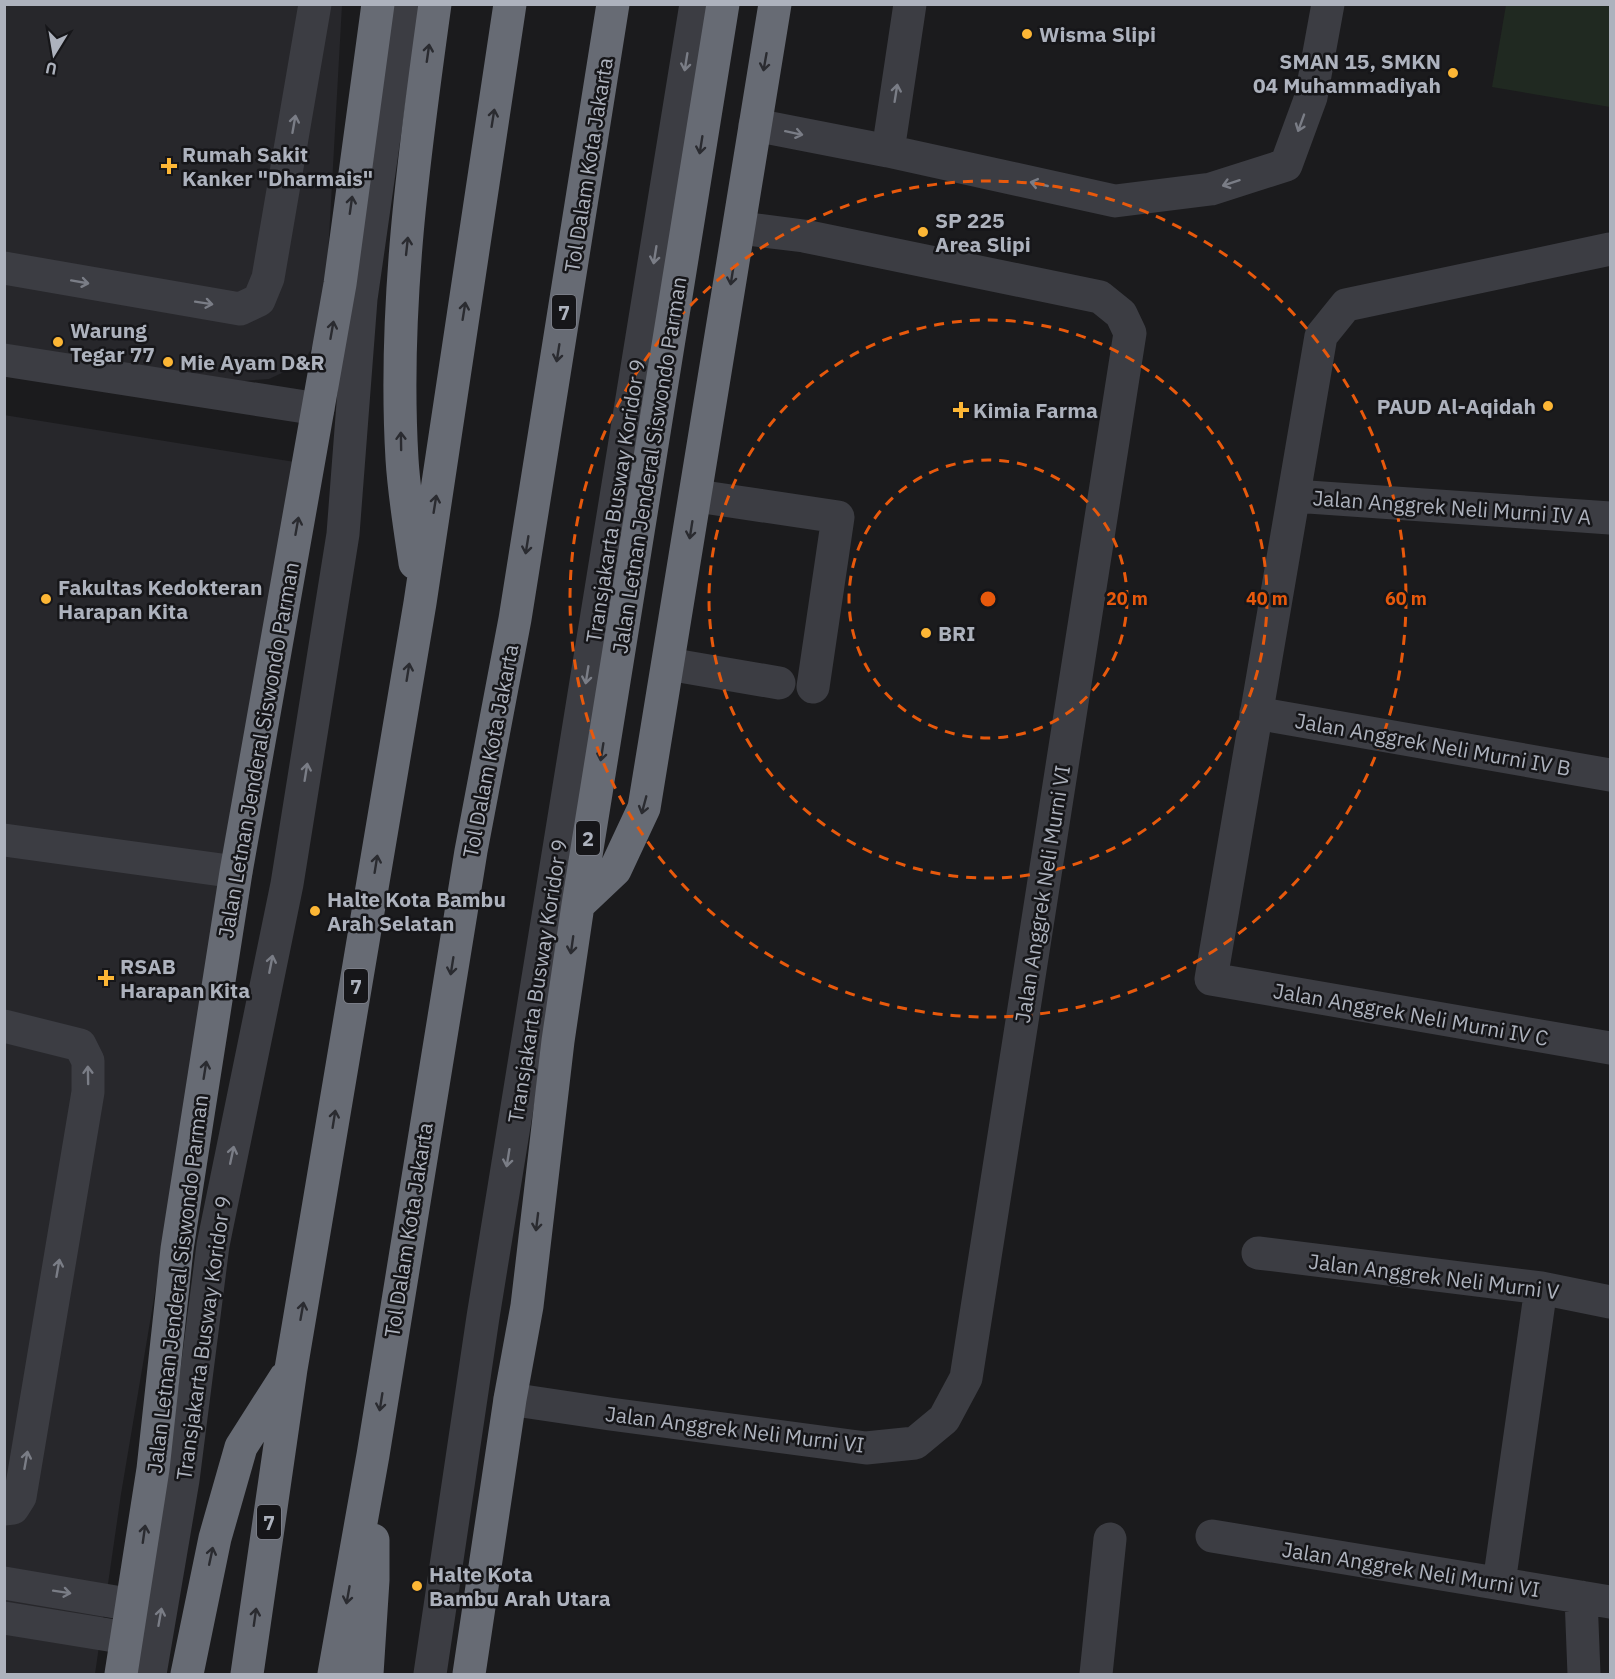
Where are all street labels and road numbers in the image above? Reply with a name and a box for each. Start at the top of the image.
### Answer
street label: Tol Dalam Kota Jakarta [557,56,619,274]
street label: Jalan Letnan Jenderal Siswondo Parman [605,274,693,656]
road number: 7 [552,295,576,329]
street label: Transjakarta Busway Koridor 9 [579,357,651,645]
street label: Jalan Anggrek Neli Murni IV A [1312,483,1592,531]
street label: Jalan Letnan Jenderal Siswondo Parman [211,560,305,940]
street label: Tol Dalam Kota Jakarta [456,642,524,860]
street label: Jalan Anggrek Neli Murni IV B [1293,706,1573,782]
street label: Jalan Anggrek Neli Murni VI [1008,763,1076,1025]
road number: 2 [576,821,600,855]
street label: Transjakarta Busway Koridor 9 [501,837,573,1125]
road number: 7 [344,969,368,1003]
street label: Jalan Anggrek Neli Murni IV C [1271,976,1551,1052]
street label: Jalan Letnan Jenderal Siswondo Parman [140,1093,214,1475]
street label: Tol Dalam Kota Jakarta [377,1121,439,1339]
street label: Transjakarta Busway Koridor 9 [169,1194,237,1482]
street label: Jalan Anggrek Neli Murni V [1307,1247,1561,1305]
street label: Jalan Anggrek Neli Murni VI [604,1399,866,1459]
road number: 7 [257,1505,281,1539]
street label: Jalan Anggrek Neli Murni VI [1280,1535,1542,1603]

